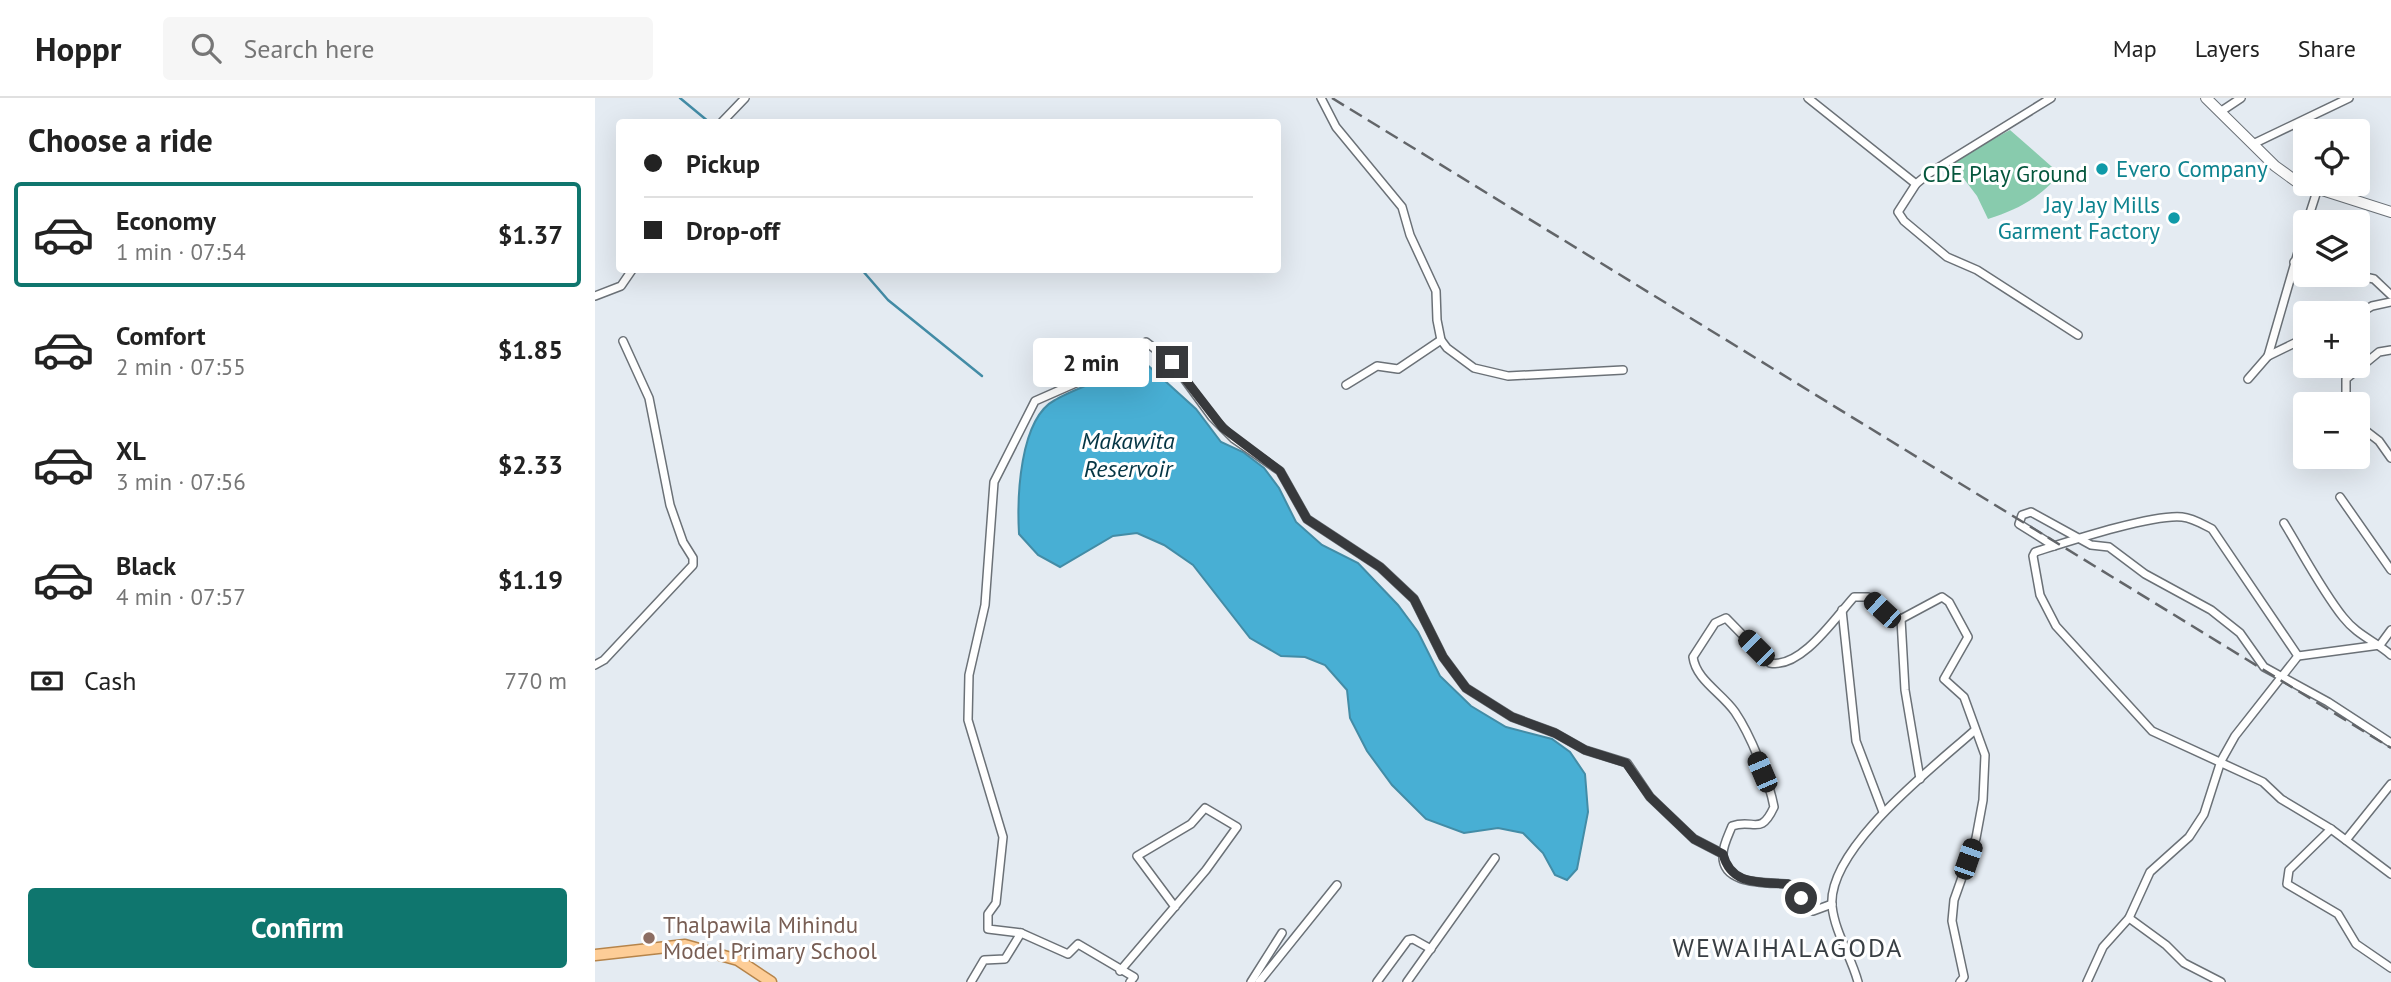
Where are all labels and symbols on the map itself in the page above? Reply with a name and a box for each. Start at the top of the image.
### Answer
place label: Evero Company [2116,154,2268,183]
park label: CDE Play Ground [1922,159,2088,188]
marker: Evero Company [2094,161,2110,177]
place label: Jay Jay Mills Garment Factory [1998,190,2160,245]
marker: Jay Jay Mills Garment Factory [2166,210,2182,226]
callout: 2 min [1032,338,1147,386]
route end [1156,346,1188,378]
water label: Makawita Reservoir [1081,425,1175,484]
car [1860,588,1905,632]
car [1734,626,1779,670]
car [1745,749,1780,795]
car [1952,836,1985,882]
route start [1785,882,1817,914]
place label: Thalpawila Mihindu Model Primary School [663,910,877,965]
marker: Thalpawila Mihindu Model Primary School [641,930,657,946]
district label: WEWAIHALAGODA [1672,931,1904,964]

